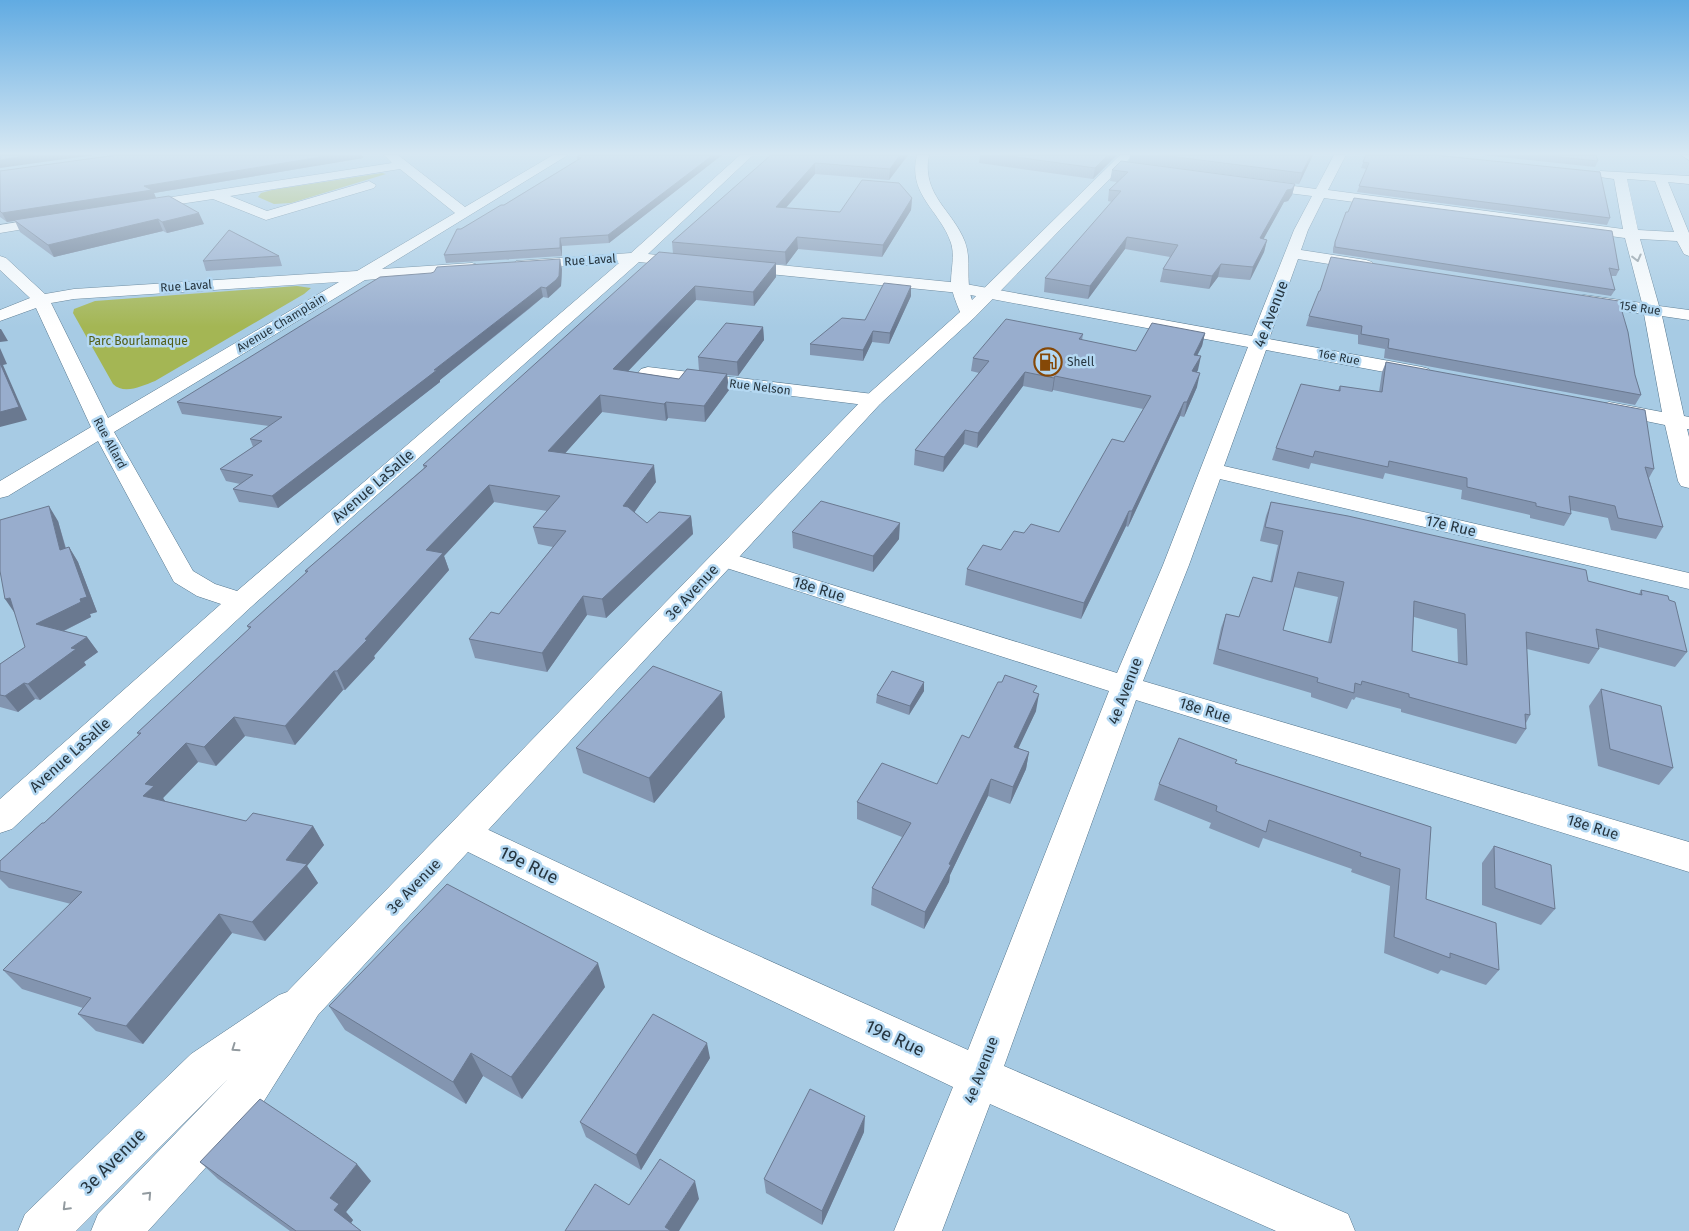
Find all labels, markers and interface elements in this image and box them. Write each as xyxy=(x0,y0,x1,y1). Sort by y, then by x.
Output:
street label: Rue Laval xyxy=(564,251,617,269)
one-way arrow xyxy=(1631,253,1642,262)
street label: Rue Laval xyxy=(160,277,213,295)
street label: 4e Avenue xyxy=(1250,278,1292,350)
street label: Avenue Champlain xyxy=(234,291,328,355)
street label: 15e Rue xyxy=(1618,298,1662,318)
park label: Parc Bourlamaque xyxy=(88,334,188,348)
street label: 16e Rue xyxy=(1317,346,1361,368)
fuel station icon: Shell xyxy=(1033,347,1063,377)
place label: Shell xyxy=(1067,355,1095,369)
street label: Rue Nelson xyxy=(728,376,792,398)
street label: Rue Allard xyxy=(91,415,129,471)
street label: Avenue LaSalle xyxy=(328,446,418,526)
street label: 17e Rue xyxy=(1424,512,1478,540)
street label: 3e Avenue xyxy=(662,560,722,624)
street label: 18e Rue xyxy=(791,573,847,605)
street label: 4e Avenue xyxy=(1104,655,1146,727)
street label: 18e Rue xyxy=(1177,694,1233,726)
street label: Avenue LaSalle xyxy=(26,714,114,796)
street label: 18e Rue xyxy=(1565,811,1621,843)
street label: 19e Rue xyxy=(496,841,562,889)
street label: 3e Avenue xyxy=(383,855,445,917)
street label: 19e Rue xyxy=(862,1015,928,1061)
street label: 4e Avenue xyxy=(960,1034,1002,1106)
one-way arrow xyxy=(231,1042,241,1051)
street label: 3e Avenue xyxy=(76,1124,150,1198)
one-way arrow xyxy=(142,1192,151,1201)
one-way arrow xyxy=(63,1201,72,1210)

